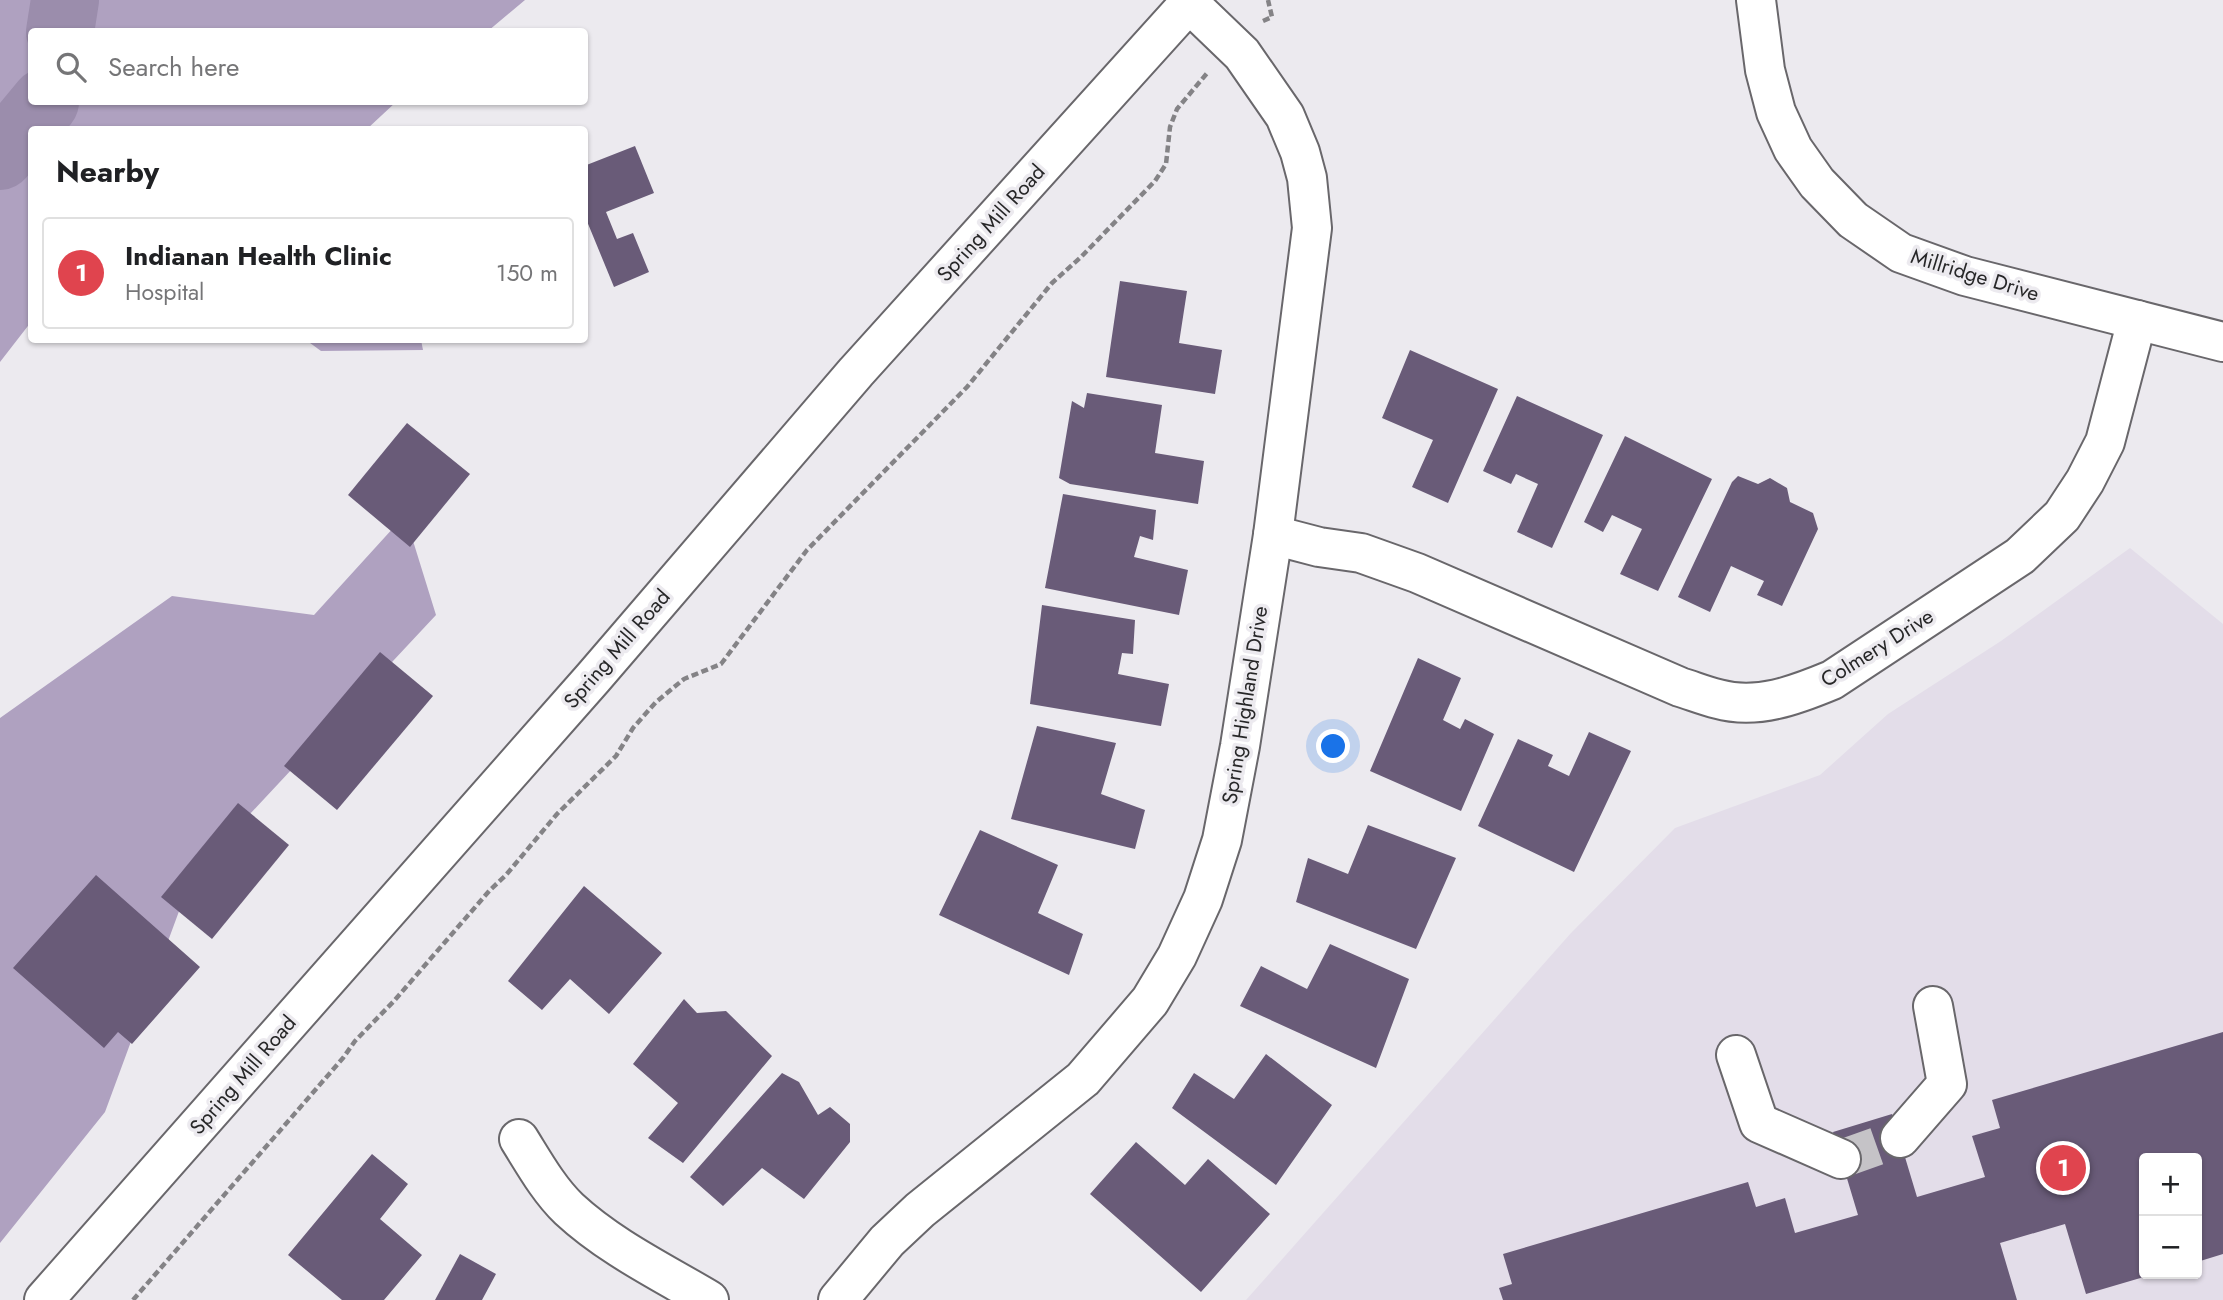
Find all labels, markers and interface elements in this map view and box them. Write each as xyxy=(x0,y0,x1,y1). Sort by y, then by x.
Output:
search box xyxy=(28,28,588,105)
icon: search xyxy=(52,48,90,86)
text: Search here xyxy=(108,48,240,86)
text: Nearby xyxy=(56,150,159,193)
street label: Spring Mill Road xyxy=(930,158,1052,288)
text: Indianan Health Clinic xyxy=(125,237,392,275)
street label: Millridge Drive xyxy=(1907,241,2043,309)
text: 1 xyxy=(75,256,87,290)
text: 150 m xyxy=(496,256,558,290)
text: Hospital xyxy=(125,275,204,309)
street label: Spring Mill Road xyxy=(557,583,677,715)
street label: Colmery Drive xyxy=(1815,601,1939,695)
street label: Spring Highland Drive xyxy=(1215,604,1275,806)
your location xyxy=(1316,729,1350,763)
street label: Spring Mill Road xyxy=(183,1009,303,1141)
pin: 1 xyxy=(2040,1142,2086,1194)
map controls xyxy=(2139,1153,2202,1279)
button: + xyxy=(2139,1153,2202,1216)
button: − xyxy=(2139,1216,2202,1279)

